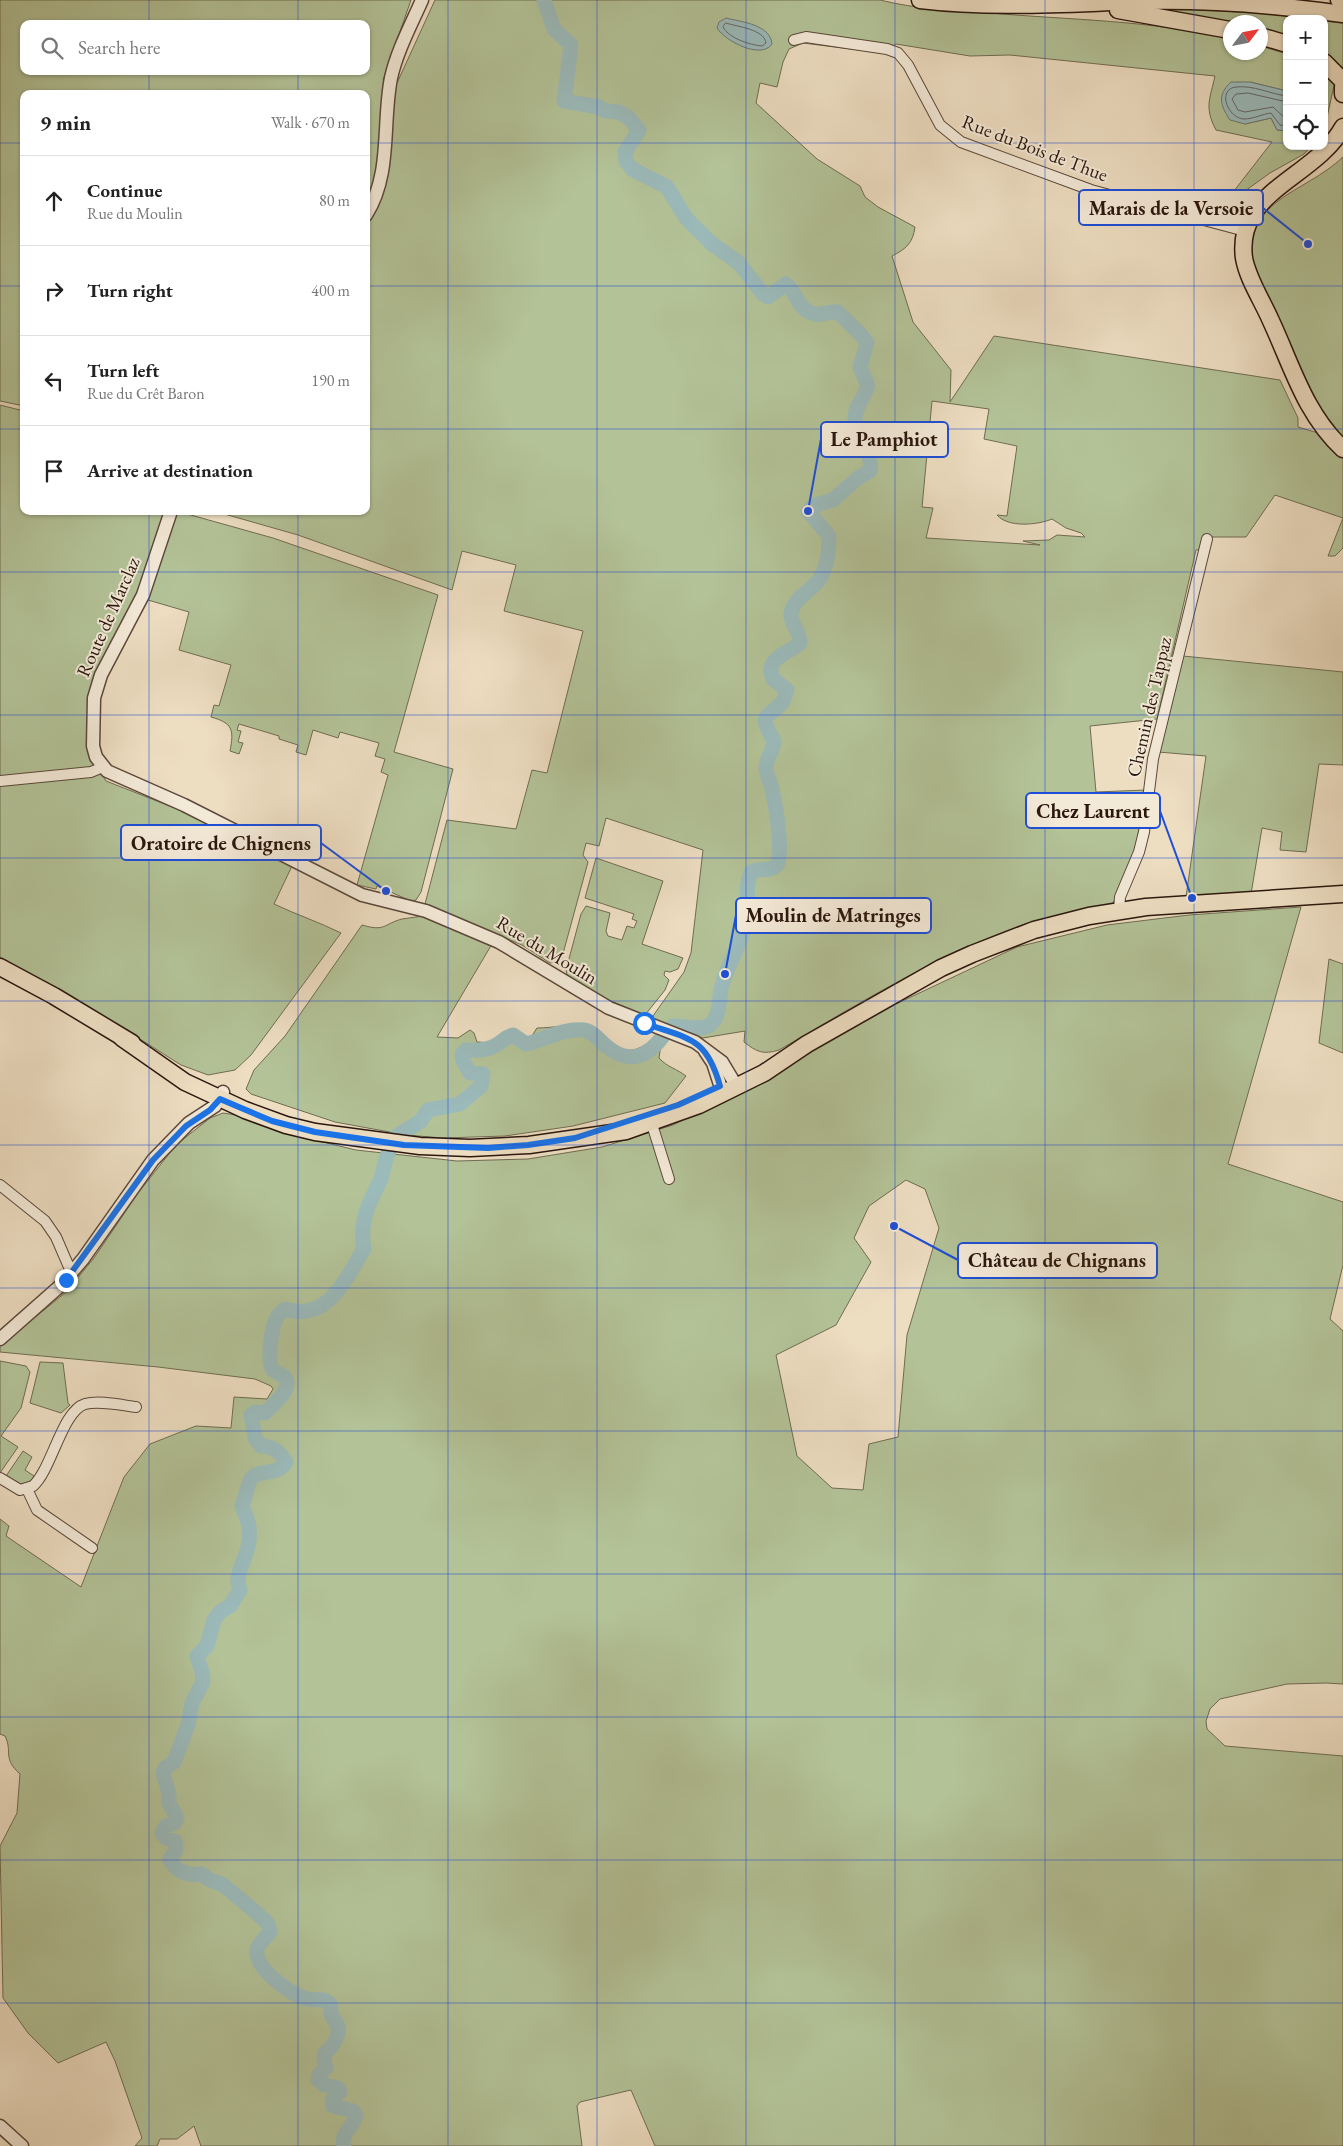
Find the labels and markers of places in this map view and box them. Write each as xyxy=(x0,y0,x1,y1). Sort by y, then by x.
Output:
callout: Marais de la Versoie xyxy=(1079,190,1263,225)
callout: Le Pamphiot xyxy=(821,422,948,457)
callout: Chez Laurent xyxy=(1026,793,1160,828)
callout: Oratoire de Chignens xyxy=(121,825,321,860)
callout: Moulin de Matringes xyxy=(736,898,931,933)
callout: Château de Chignans xyxy=(958,1243,1157,1278)

